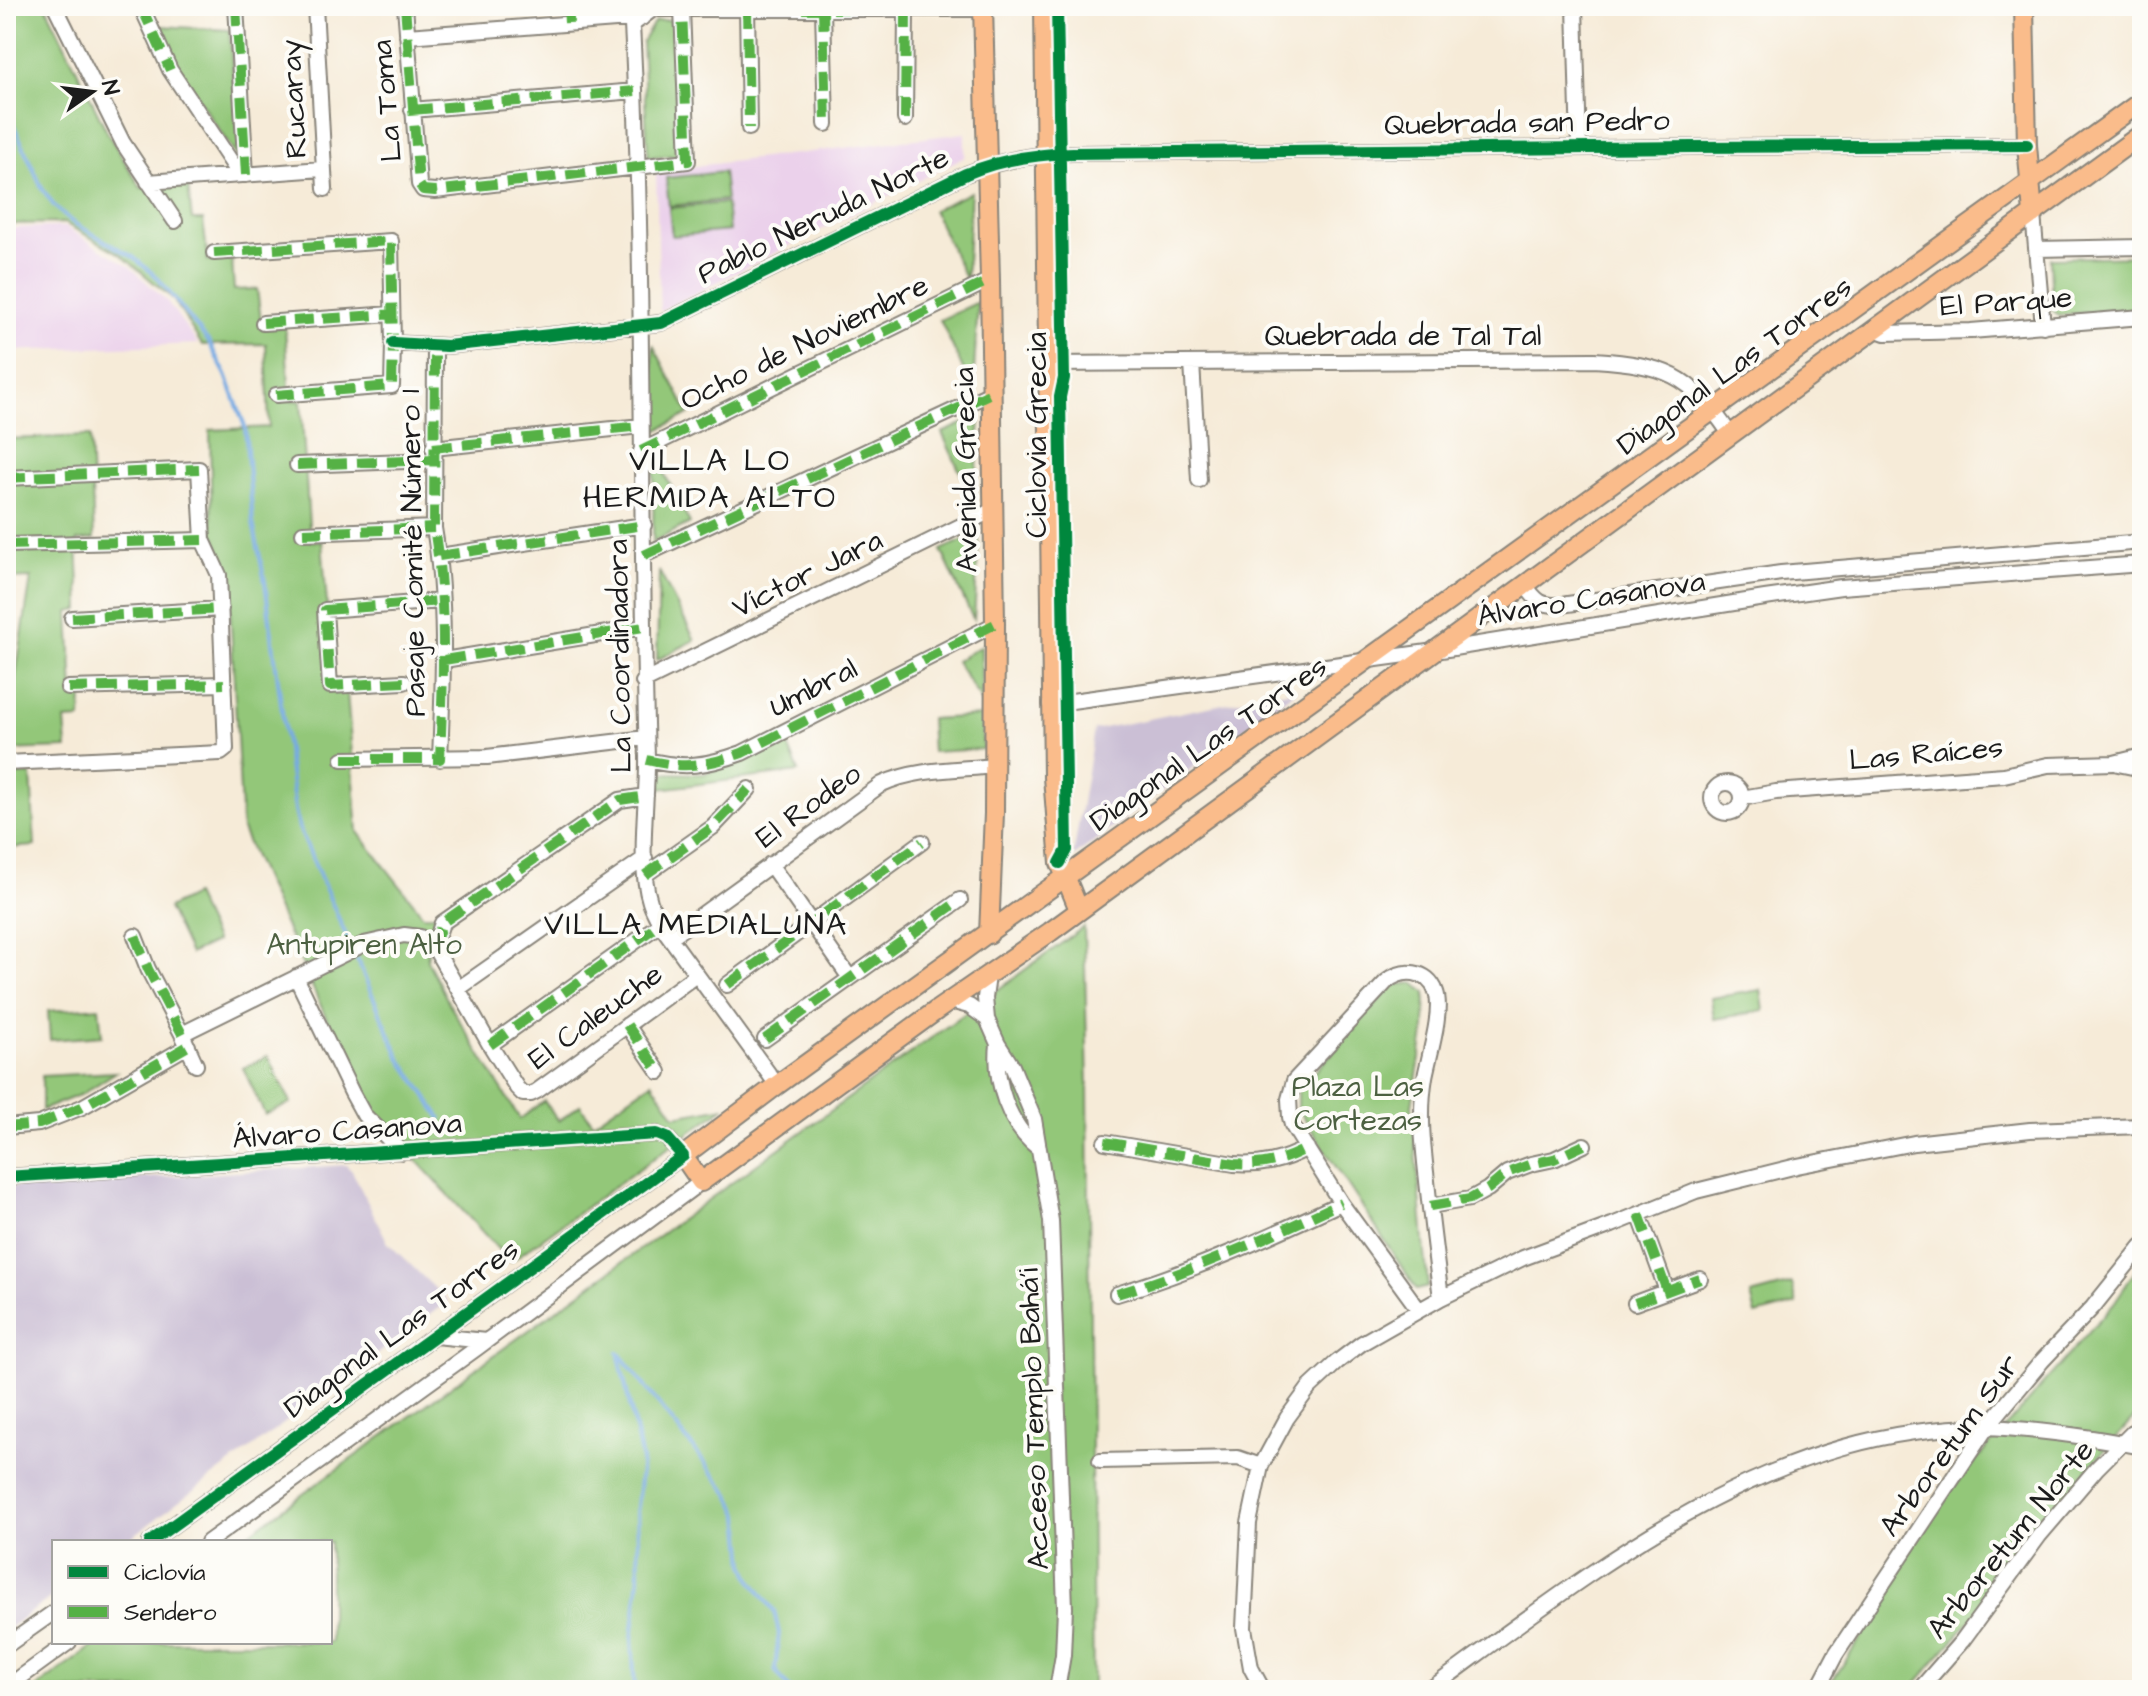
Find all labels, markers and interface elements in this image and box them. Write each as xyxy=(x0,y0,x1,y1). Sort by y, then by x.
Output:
street label: Rucaray xyxy=(270,38,319,160)
street label: La Toma xyxy=(361,38,413,164)
north arrow xyxy=(52,52,132,132)
text: N xyxy=(93,77,127,98)
street label: Quebrada san Pedro xyxy=(1384,100,1670,146)
street label: Pablo Neruda Norte xyxy=(691,137,956,295)
street label: Ocho de Noviembre xyxy=(673,265,936,421)
street label: Diagonal Las Torres xyxy=(1608,266,1861,466)
street label: El Parque xyxy=(1939,276,2074,328)
street label: Quebrada de Tal Tal xyxy=(1264,315,1542,357)
street label: Ciclovia Grecia xyxy=(1016,332,1058,538)
street label: Avenida Grecia xyxy=(943,367,989,573)
street label: Pasaje Comité Número 1 xyxy=(389,389,437,717)
district label: VILLA LO HERMIDA ALTO xyxy=(583,438,837,520)
street label: Víctor Jara xyxy=(725,519,890,628)
street label: La Coordinadora xyxy=(597,539,643,773)
street label: Álvaro Casanova xyxy=(1474,560,1708,638)
street label: Diagonal Las Torres xyxy=(1081,646,1337,843)
street label: Umbral xyxy=(762,648,865,728)
street label: Las Raíces xyxy=(1847,726,2005,782)
street label: El Rodeo xyxy=(747,753,870,858)
district label: VILLA MEDIALUNA xyxy=(544,902,848,947)
park label: Antupiren Alto xyxy=(266,924,462,966)
street label: El Caleuche xyxy=(520,954,672,1080)
park label: Plaza Las Cortezas xyxy=(1292,1066,1424,1142)
street label: Álvaro Casanova xyxy=(231,1102,463,1160)
street label: Diagonal Las Torres xyxy=(275,1229,528,1429)
street label: Acceso Templo Bahá'i xyxy=(1008,1267,1060,1571)
street label: Arboretum Sur xyxy=(1869,1346,2030,1545)
street label: Arboretum Norte xyxy=(1917,1431,2104,1648)
legend xyxy=(52,1540,332,1644)
text: Ciclovía xyxy=(124,1556,205,1590)
text: Sendero xyxy=(124,1596,217,1630)

